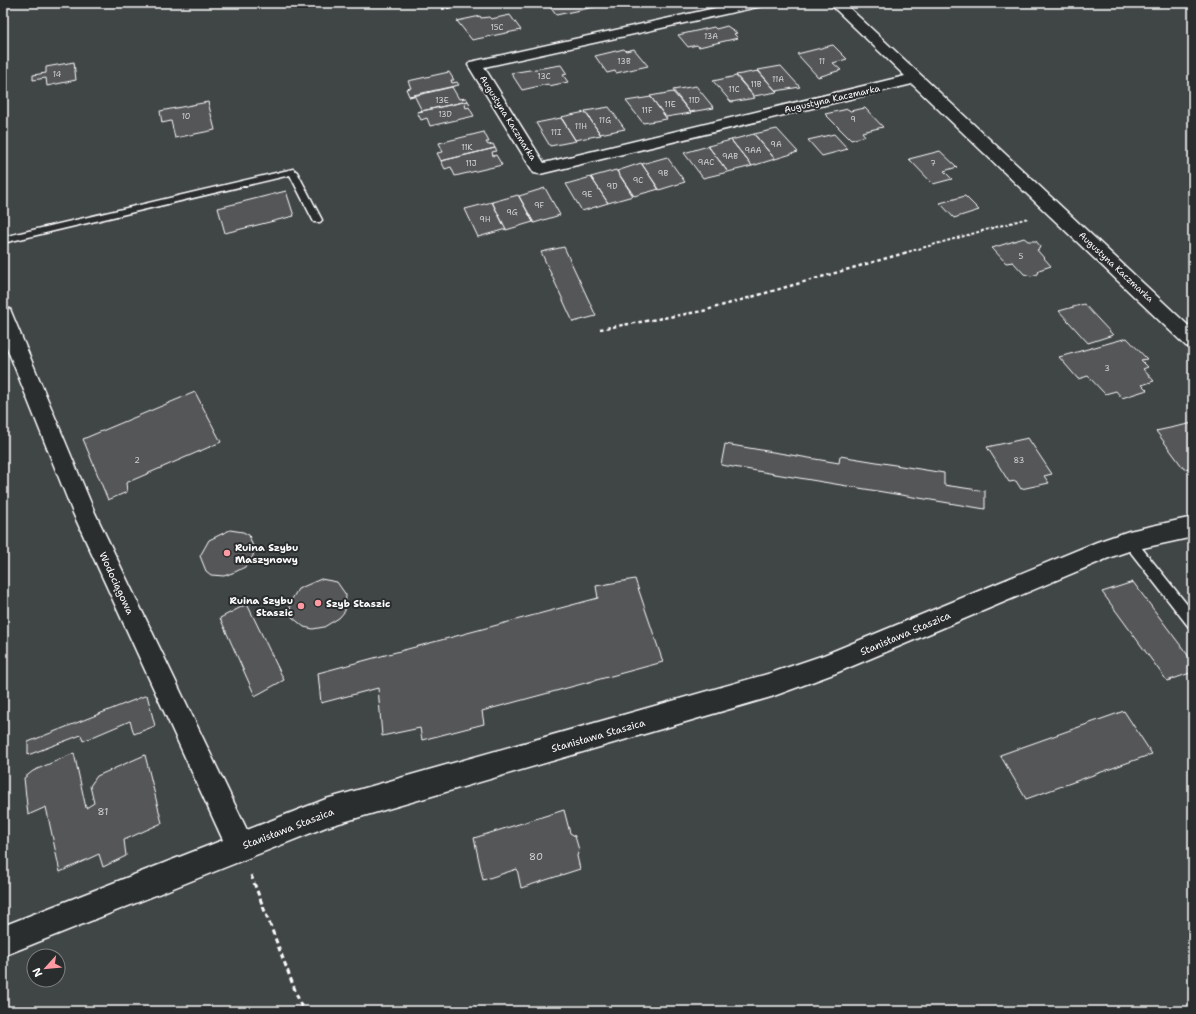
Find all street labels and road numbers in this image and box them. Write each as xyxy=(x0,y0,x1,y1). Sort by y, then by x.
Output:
street label: Augustyna Kaczmarka xyxy=(477,73,539,163)
street label: Augustyna Kaczmarka xyxy=(783,82,881,116)
street label: Augustyna Kaczmarka xyxy=(1076,229,1156,305)
street label: Wodociągowa xyxy=(96,550,137,617)
street label: Stanisława Staszica xyxy=(858,608,953,658)
street label: Stanisława Staszica xyxy=(550,716,647,755)
street label: Stanisława Staszica xyxy=(241,805,336,852)

